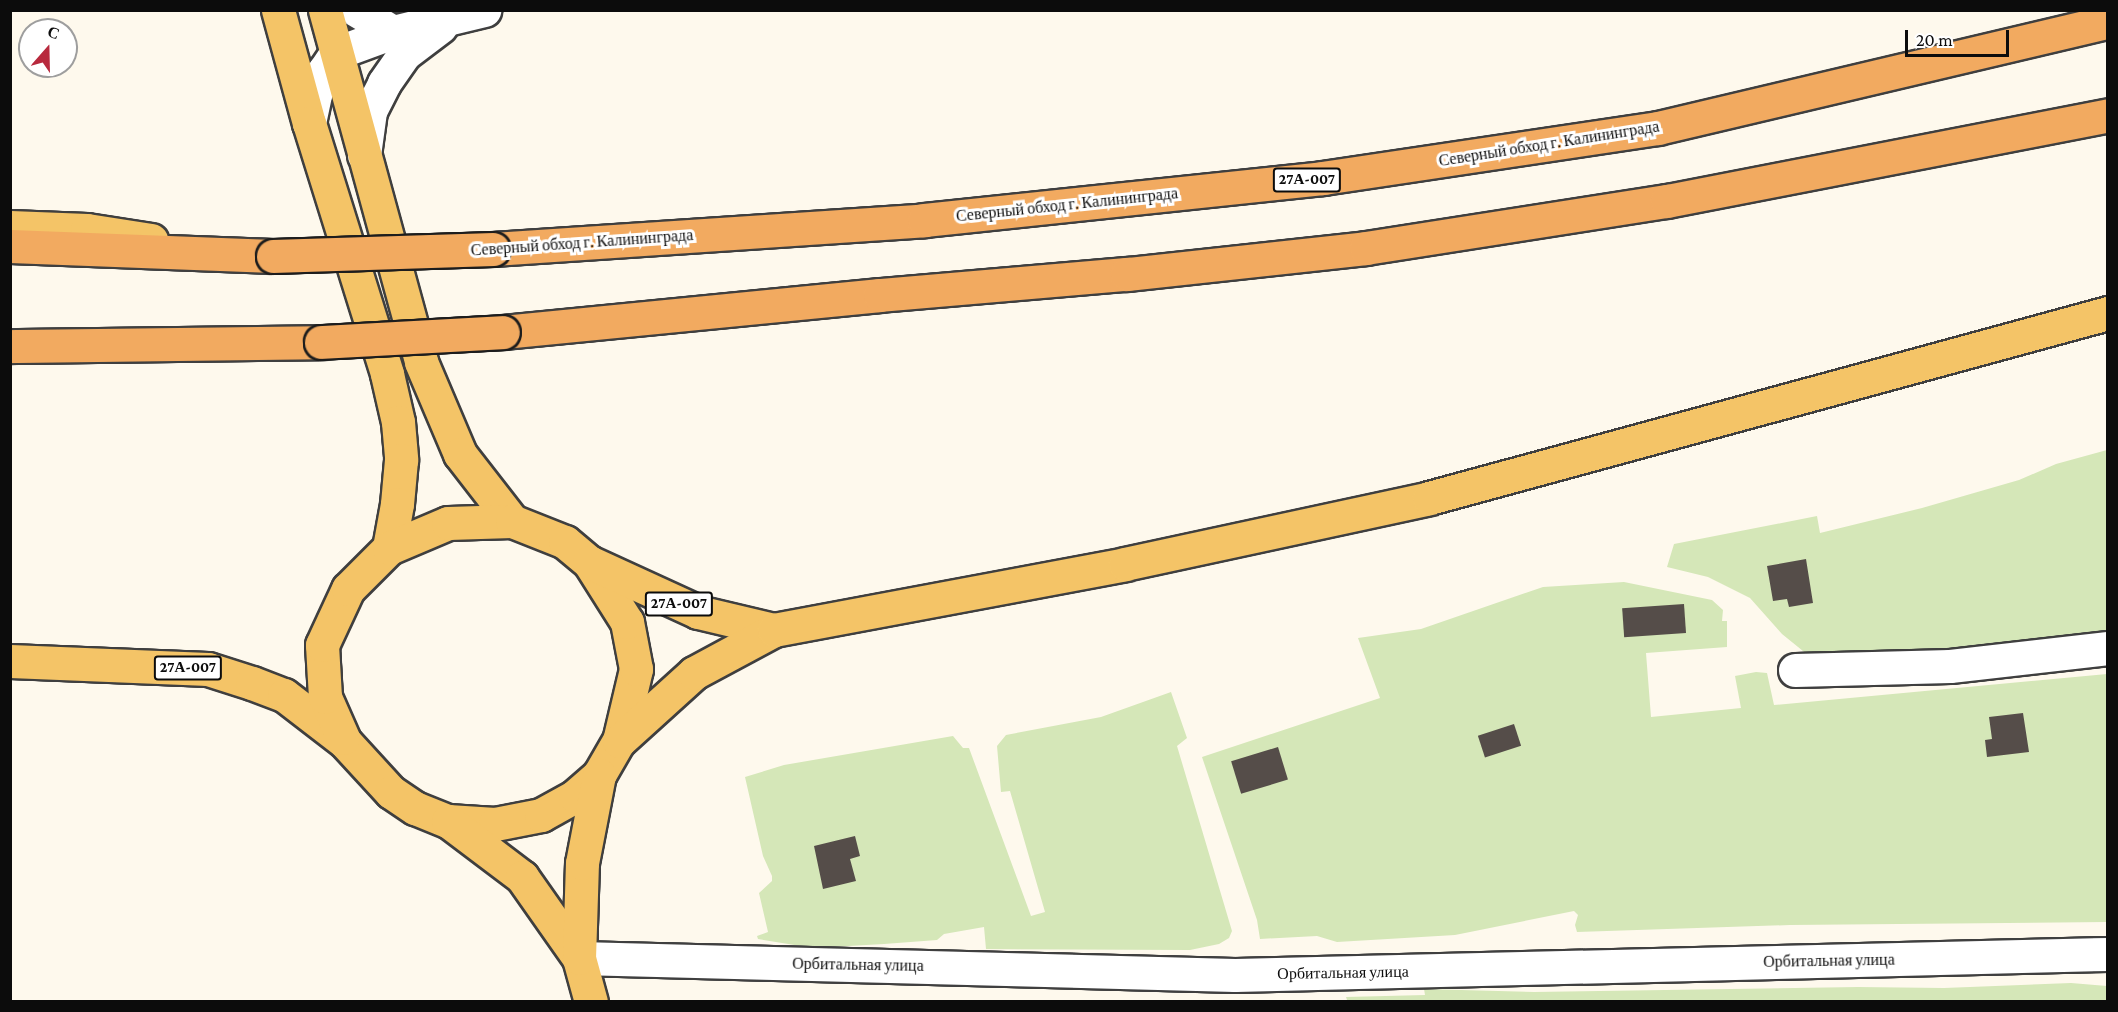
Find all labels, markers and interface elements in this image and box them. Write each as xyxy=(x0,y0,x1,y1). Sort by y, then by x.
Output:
north arrow xyxy=(18,18,78,78)
scale bar xyxy=(1908,18,2012,56)
text: С xyxy=(45,23,62,42)
text: 20 m xyxy=(1916,30,1953,50)
street label: Северный обход г. Калининграда xyxy=(1437,117,1661,171)
road number: 27А-007 xyxy=(1272,168,1342,192)
street label: Северный обход г. Калининграда xyxy=(955,184,1179,226)
street label: Северный обход г. Калининграда xyxy=(470,226,694,260)
road number: 27А-007 xyxy=(644,592,714,616)
road number: 27А-007 xyxy=(154,656,222,680)
street label: Орбитальная улица xyxy=(1763,950,1895,972)
street label: Орбитальная улица xyxy=(792,954,924,976)
street label: Орбитальная улица xyxy=(1277,962,1409,984)

